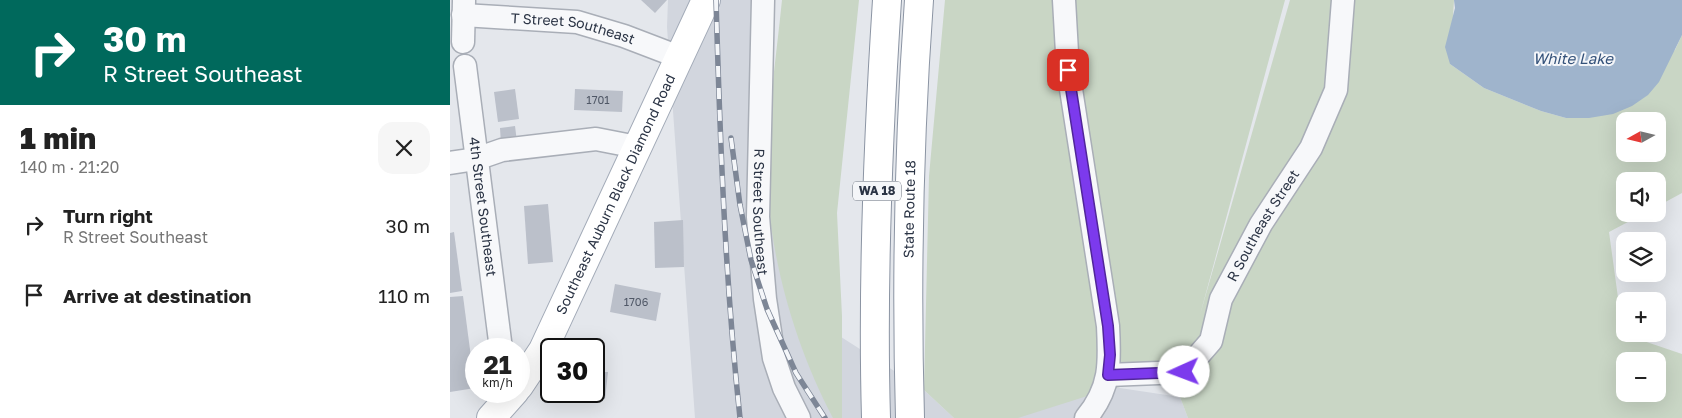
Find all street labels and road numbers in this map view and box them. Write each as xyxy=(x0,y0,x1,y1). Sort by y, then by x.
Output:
street label: T Street Southeast xyxy=(510,9,637,47)
street label: Southeast Auburn Black Diamond Road xyxy=(552,71,678,317)
street label: 4th Street Southeast xyxy=(466,136,501,278)
street label: R Street Southeast xyxy=(750,148,772,276)
street label: State Route 18 xyxy=(899,160,919,258)
street label: R Southeast Street xyxy=(1223,166,1302,284)
road number: WA 18 xyxy=(853,182,901,200)

